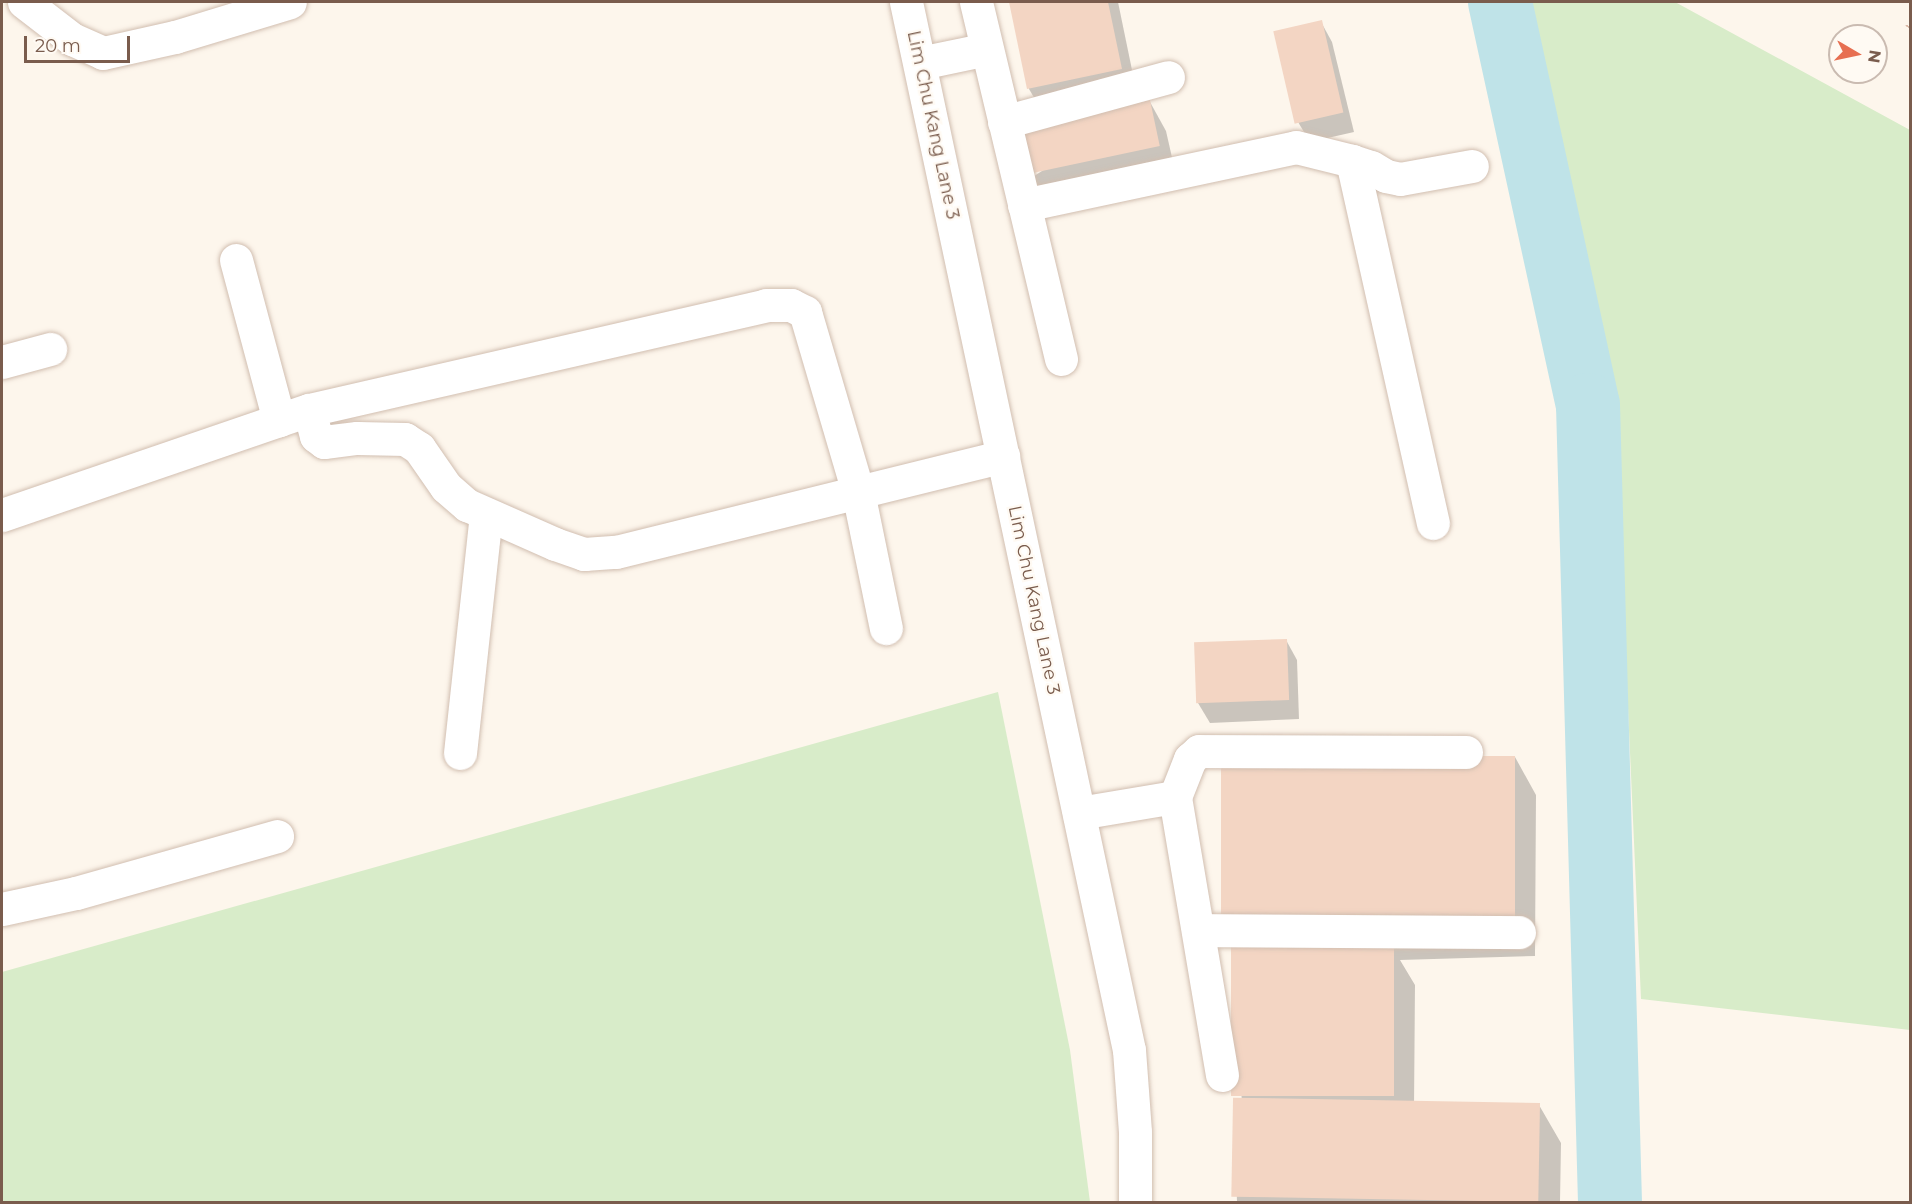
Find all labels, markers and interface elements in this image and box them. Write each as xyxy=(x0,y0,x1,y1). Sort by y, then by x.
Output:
scale bar xyxy=(27,24,134,62)
north arrow xyxy=(1828,24,1888,84)
street label: Lim Chu Kang Lane 3 xyxy=(902,29,964,221)
text: 20 m xyxy=(35,35,81,57)
text: N xyxy=(1864,49,1885,64)
street label: Lim Chu Kang Lane 3 xyxy=(1003,504,1065,696)

